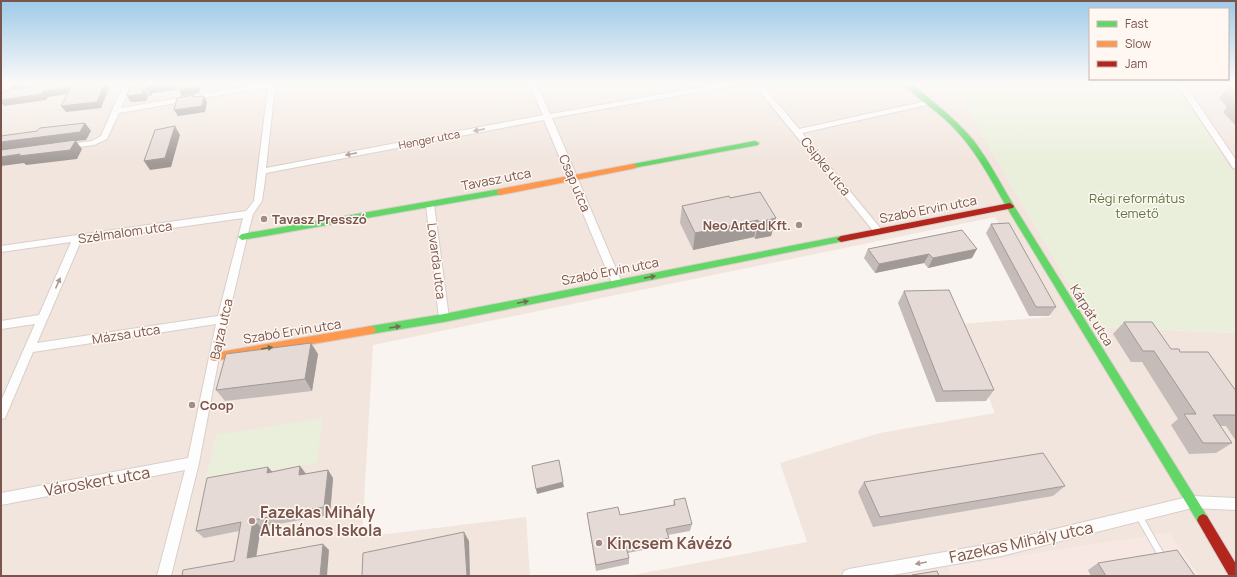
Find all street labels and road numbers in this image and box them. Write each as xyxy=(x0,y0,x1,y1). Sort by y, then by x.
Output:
street label: Henger utca xyxy=(397,126,461,152)
street label: Csipke utca xyxy=(797,133,855,199)
street label: Csap utca xyxy=(555,152,595,214)
street label: Tavasz utca xyxy=(460,163,532,195)
street label: Szabó Ervin utca xyxy=(878,191,978,227)
street label: Szélmalom utca xyxy=(77,216,173,248)
street label: Lovarda utca xyxy=(423,222,451,300)
street label: Szabó Ervin utca xyxy=(560,253,660,289)
street label: Kárpát utca xyxy=(1066,281,1118,349)
street label: Bajza utca xyxy=(205,297,237,361)
street label: Szabó Ervin utca xyxy=(242,314,342,348)
street label: Mázsa utca xyxy=(91,320,161,348)
street label: Városkert utca xyxy=(42,461,152,501)
street label: Fazekas Mihály utca xyxy=(947,516,1095,568)

